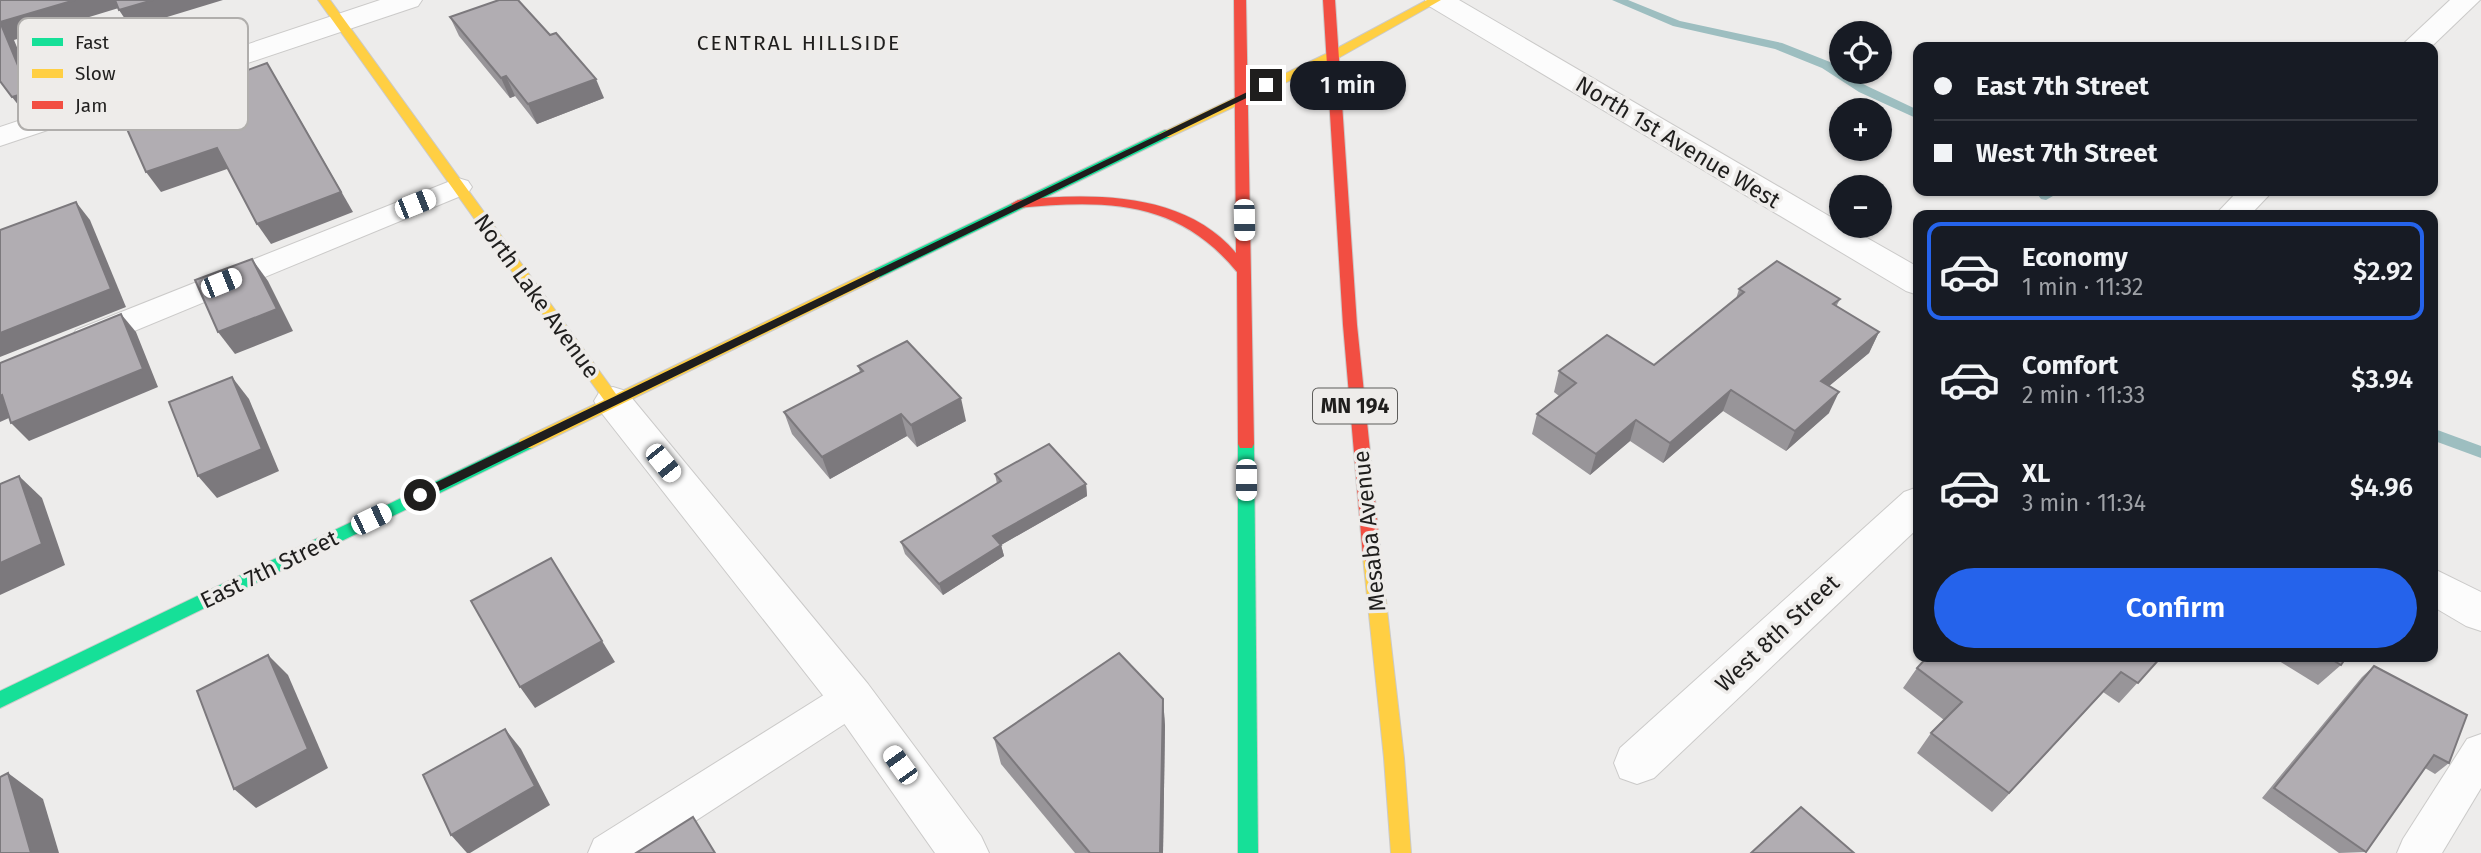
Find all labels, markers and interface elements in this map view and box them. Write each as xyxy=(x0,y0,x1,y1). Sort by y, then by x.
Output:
legend xyxy=(18,18,248,130)
map controls xyxy=(1829,21,1892,238)
button: locate xyxy=(1829,21,1892,84)
district label: CENTRAL HILLSIDE xyxy=(697,30,901,56)
text: Fast xyxy=(75,31,109,54)
callout: 1 min xyxy=(1290,60,1406,110)
text: Slow xyxy=(75,62,116,85)
route end xyxy=(1250,69,1282,101)
street label: North 1st Avenue West xyxy=(1571,70,1786,215)
text: 1 min xyxy=(1320,71,1376,99)
text: East 7th Street xyxy=(1976,71,2149,102)
text: Jam xyxy=(75,94,107,117)
button: + xyxy=(1829,98,1892,161)
text: West 7th Street xyxy=(1976,138,2158,169)
button: − xyxy=(1829,175,1892,238)
car xyxy=(392,186,439,222)
car xyxy=(1234,199,1255,241)
street label: North Lake Avenue xyxy=(468,208,606,384)
icon: car xyxy=(1938,240,2001,303)
text: Economy xyxy=(2022,242,2128,273)
text: $2.92 xyxy=(2353,256,2413,287)
car xyxy=(198,265,245,301)
text: 1 min · 11:32 xyxy=(2022,273,2143,301)
icon: car xyxy=(1938,348,2001,411)
text: Comfort xyxy=(2022,350,2118,381)
text: $3.94 xyxy=(2351,364,2413,395)
text: 2 min · 11:33 xyxy=(2022,381,2145,409)
road number: MN 194 xyxy=(1313,388,1397,424)
car xyxy=(642,440,685,486)
street label: Mesaba Avenue xyxy=(1347,449,1391,613)
icon: car xyxy=(1938,456,2001,519)
text: XL xyxy=(2022,458,2050,489)
car xyxy=(1236,459,1257,501)
text: $4.96 xyxy=(2350,472,2413,503)
route start xyxy=(404,479,436,511)
text: 3 min · 11:34 xyxy=(2022,489,2146,517)
car xyxy=(348,500,395,538)
street label: East 7th Street xyxy=(195,523,343,614)
street label: West 8th Street xyxy=(1709,568,1845,698)
button: Confirm xyxy=(1934,568,2417,648)
car xyxy=(880,742,921,788)

